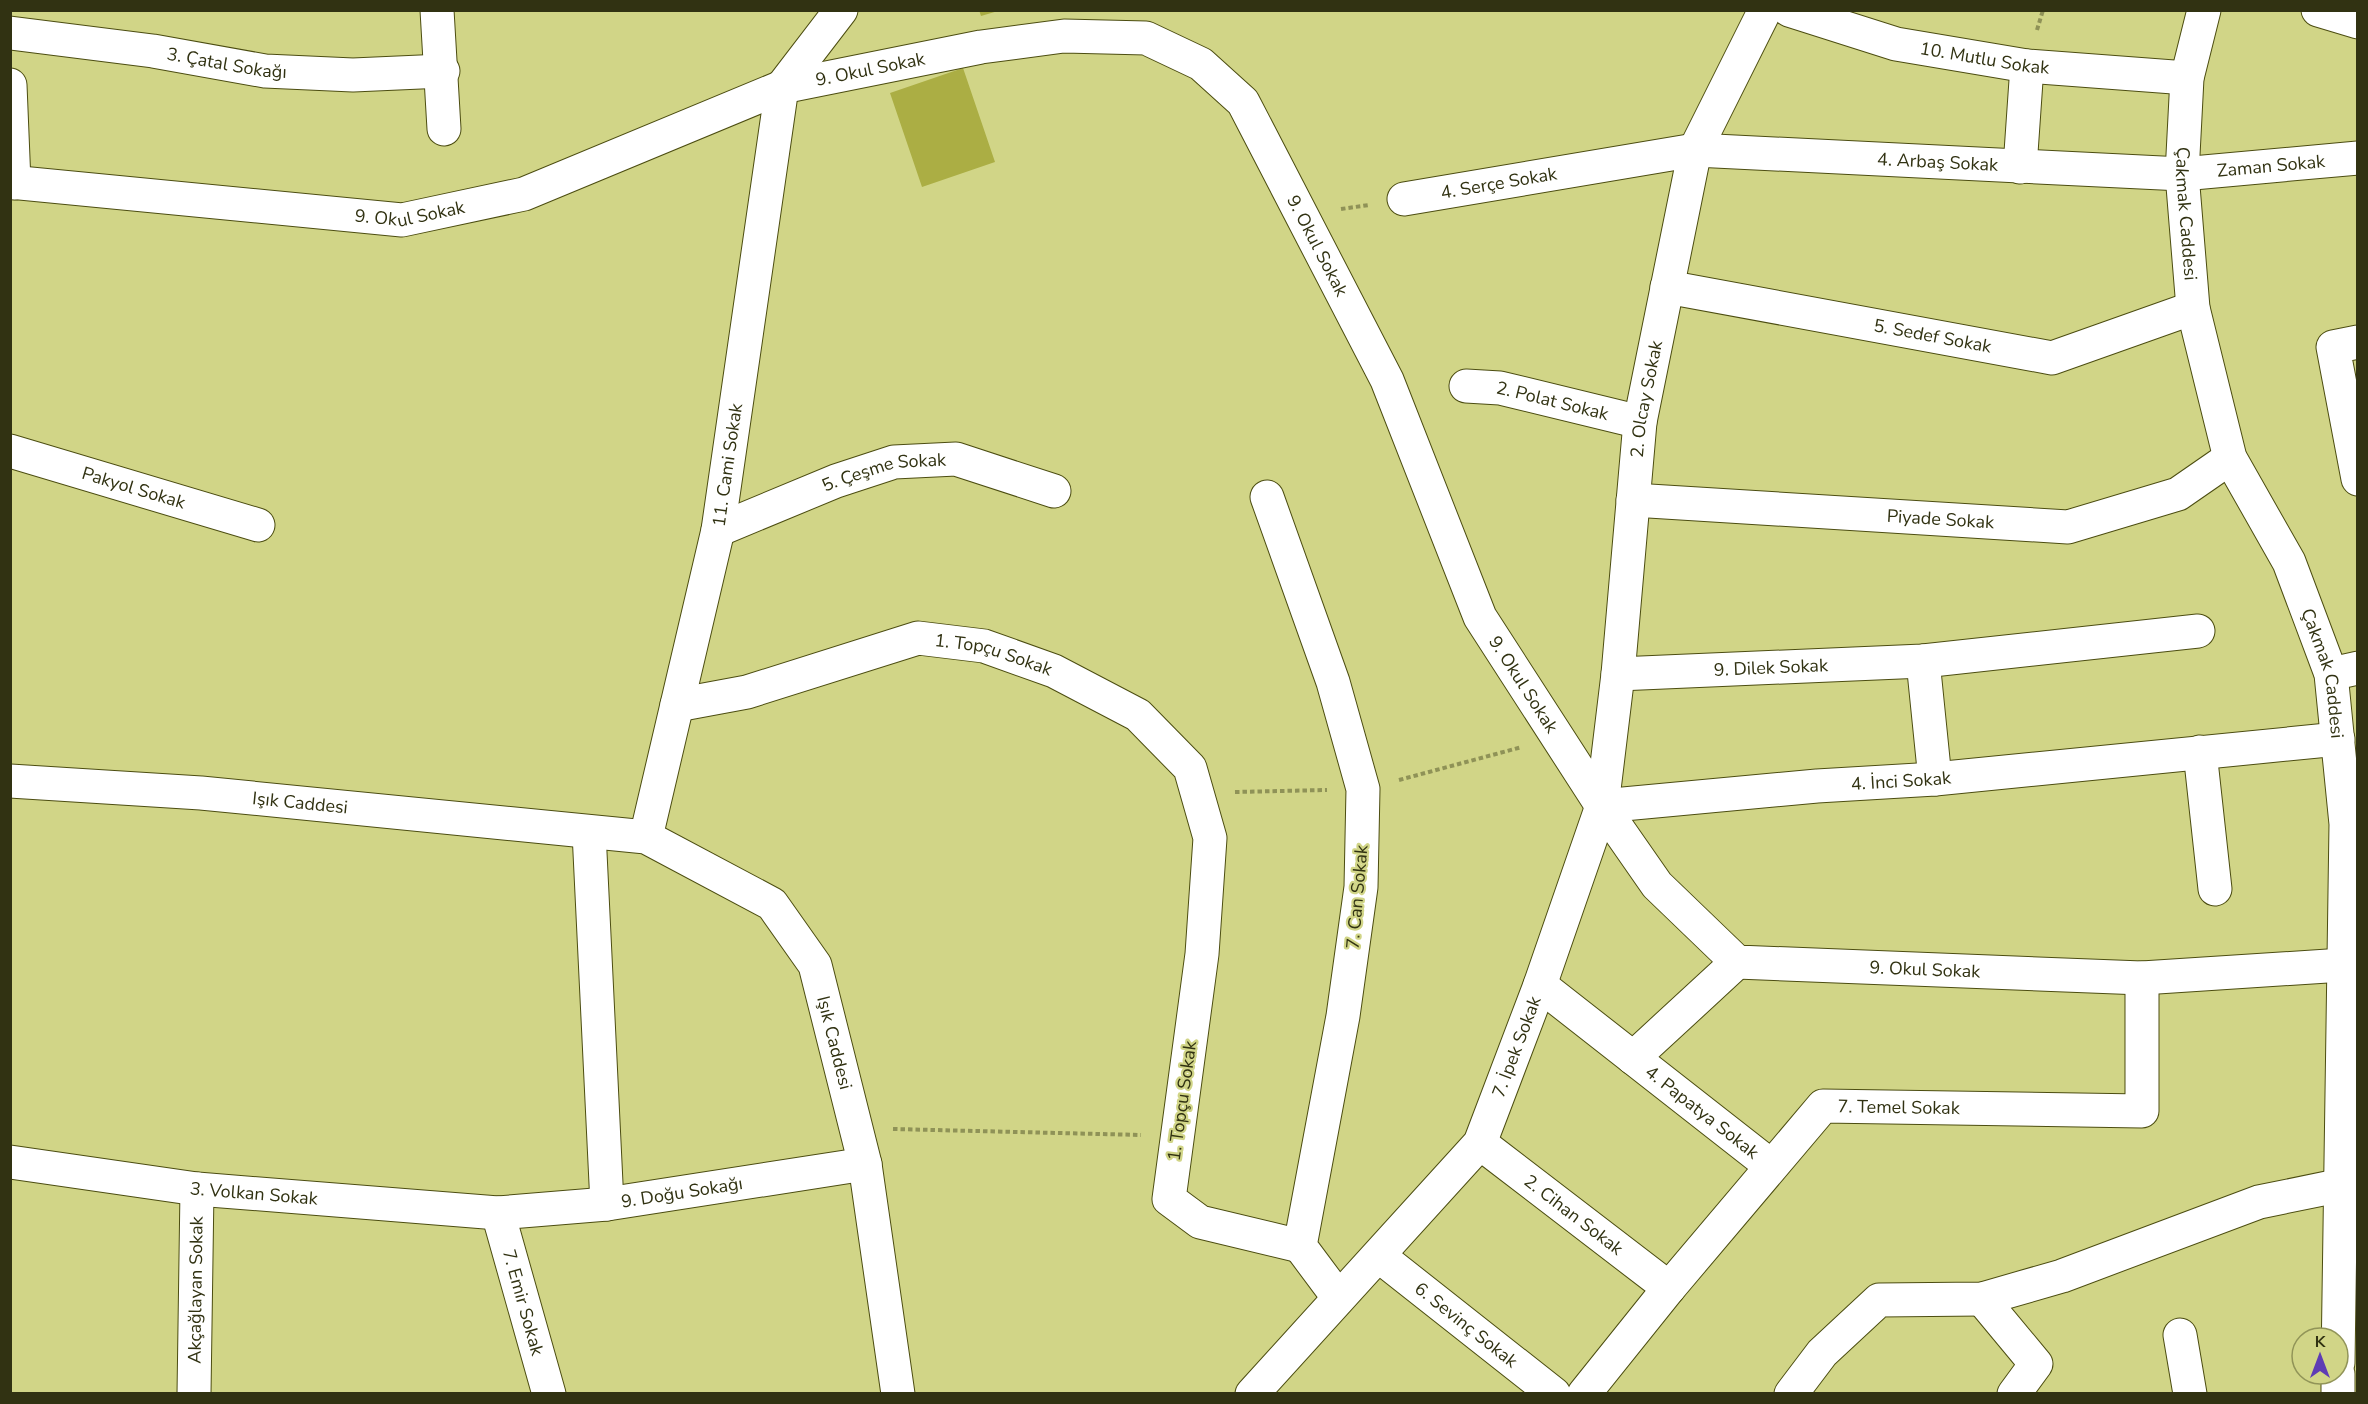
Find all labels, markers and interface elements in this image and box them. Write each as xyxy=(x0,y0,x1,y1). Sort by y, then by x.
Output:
street label: 10. Mutlu Sokak xyxy=(1918,36,2051,80)
street label: 3. Çatal Sokağı xyxy=(165,42,287,84)
street label: 9. Okul Sokak xyxy=(814,46,928,92)
street label: Çakmak Caddesi xyxy=(2170,146,2203,281)
street label: 4. Arbaş Sokak xyxy=(1877,147,2000,177)
street label: Zaman Sokak xyxy=(2216,149,2327,183)
street label: 4. Serçe Sokak xyxy=(1439,161,1560,205)
street label: 9. Okul Sokak xyxy=(1281,191,1354,301)
street label: 9. Okul Sokak xyxy=(354,195,468,233)
street label: 5. Sedef Sokak xyxy=(1872,313,1994,359)
street label: 2. Olcay Sokak xyxy=(1625,337,1668,459)
street label: 2. Polat Sokak xyxy=(1494,376,1612,426)
street label: 11. Cami Sokak xyxy=(707,401,748,528)
street label: 5. Çeşme Sokak xyxy=(818,447,947,498)
street label: Pakyol Sokak xyxy=(79,461,189,515)
street label: Piyade Sokak xyxy=(1886,504,1996,534)
street label: Çakmak Caddesi xyxy=(2295,605,2349,739)
street label: 1. Topçu Sokak xyxy=(933,628,1056,682)
street label: 9. Okul Sokak xyxy=(1483,631,1564,738)
street label: 9. Dilek Sokak xyxy=(1713,653,1829,682)
street label: 4. İnci Sokak xyxy=(1850,765,1953,796)
street label: Işık Caddesi xyxy=(251,786,349,819)
street label: 7. Can Sokak xyxy=(1341,843,1374,950)
street label: 9. Okul Sokak xyxy=(1869,955,1982,984)
street label: 7. İpek Sokak xyxy=(1486,992,1547,1101)
street label: Işık Caddesi xyxy=(811,993,858,1092)
street label: 1. Topçu Sokak xyxy=(1162,1038,1202,1163)
street label: 4. Papatya Sokak xyxy=(1640,1060,1765,1165)
street label: 7. Temel Sokak xyxy=(1837,1094,1961,1120)
street label: 2. Cihan Sokak xyxy=(1519,1169,1629,1261)
street label: 9. Doğu Sokağı xyxy=(619,1171,744,1214)
street label: 3. Volkan Sokak xyxy=(188,1176,320,1211)
street label: Akçağlayan Sokak xyxy=(182,1215,209,1364)
street label: 7. Emir Sokak xyxy=(497,1247,550,1359)
street label: 6. Sevinç Sokak xyxy=(1410,1276,1524,1374)
north arrow xyxy=(2290,1326,2350,1386)
text: K xyxy=(2315,1331,2327,1353)

